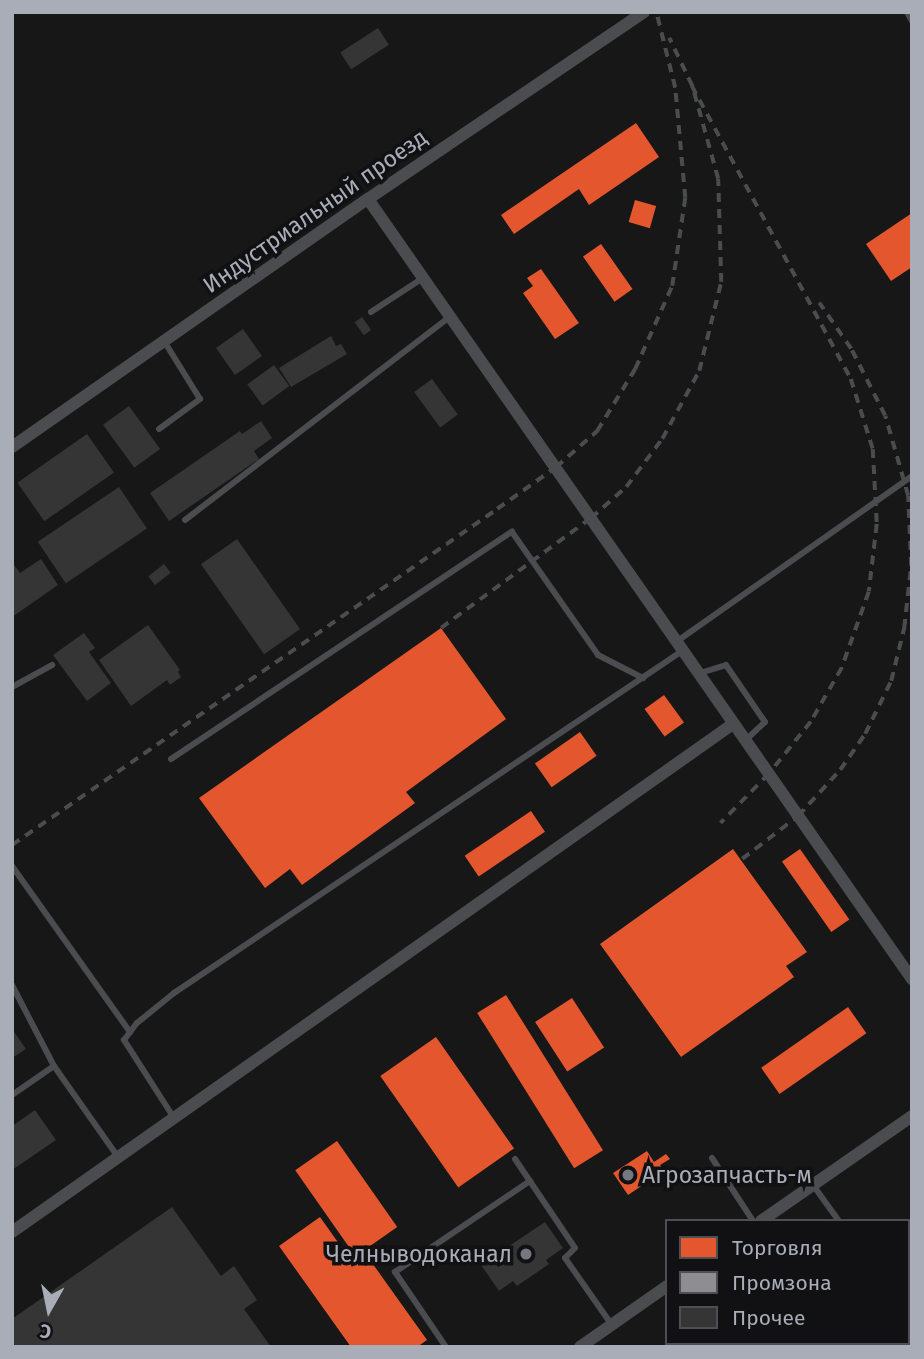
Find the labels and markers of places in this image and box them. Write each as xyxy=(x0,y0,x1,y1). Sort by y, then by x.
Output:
place label: Агрозапчасть-м xyxy=(642,1161,812,1189)
marker: Агрозапчасть-м xyxy=(620,1167,636,1183)
place label: Челныводоканал xyxy=(326,1240,512,1268)
marker: Челныводоканал xyxy=(518,1246,534,1262)

